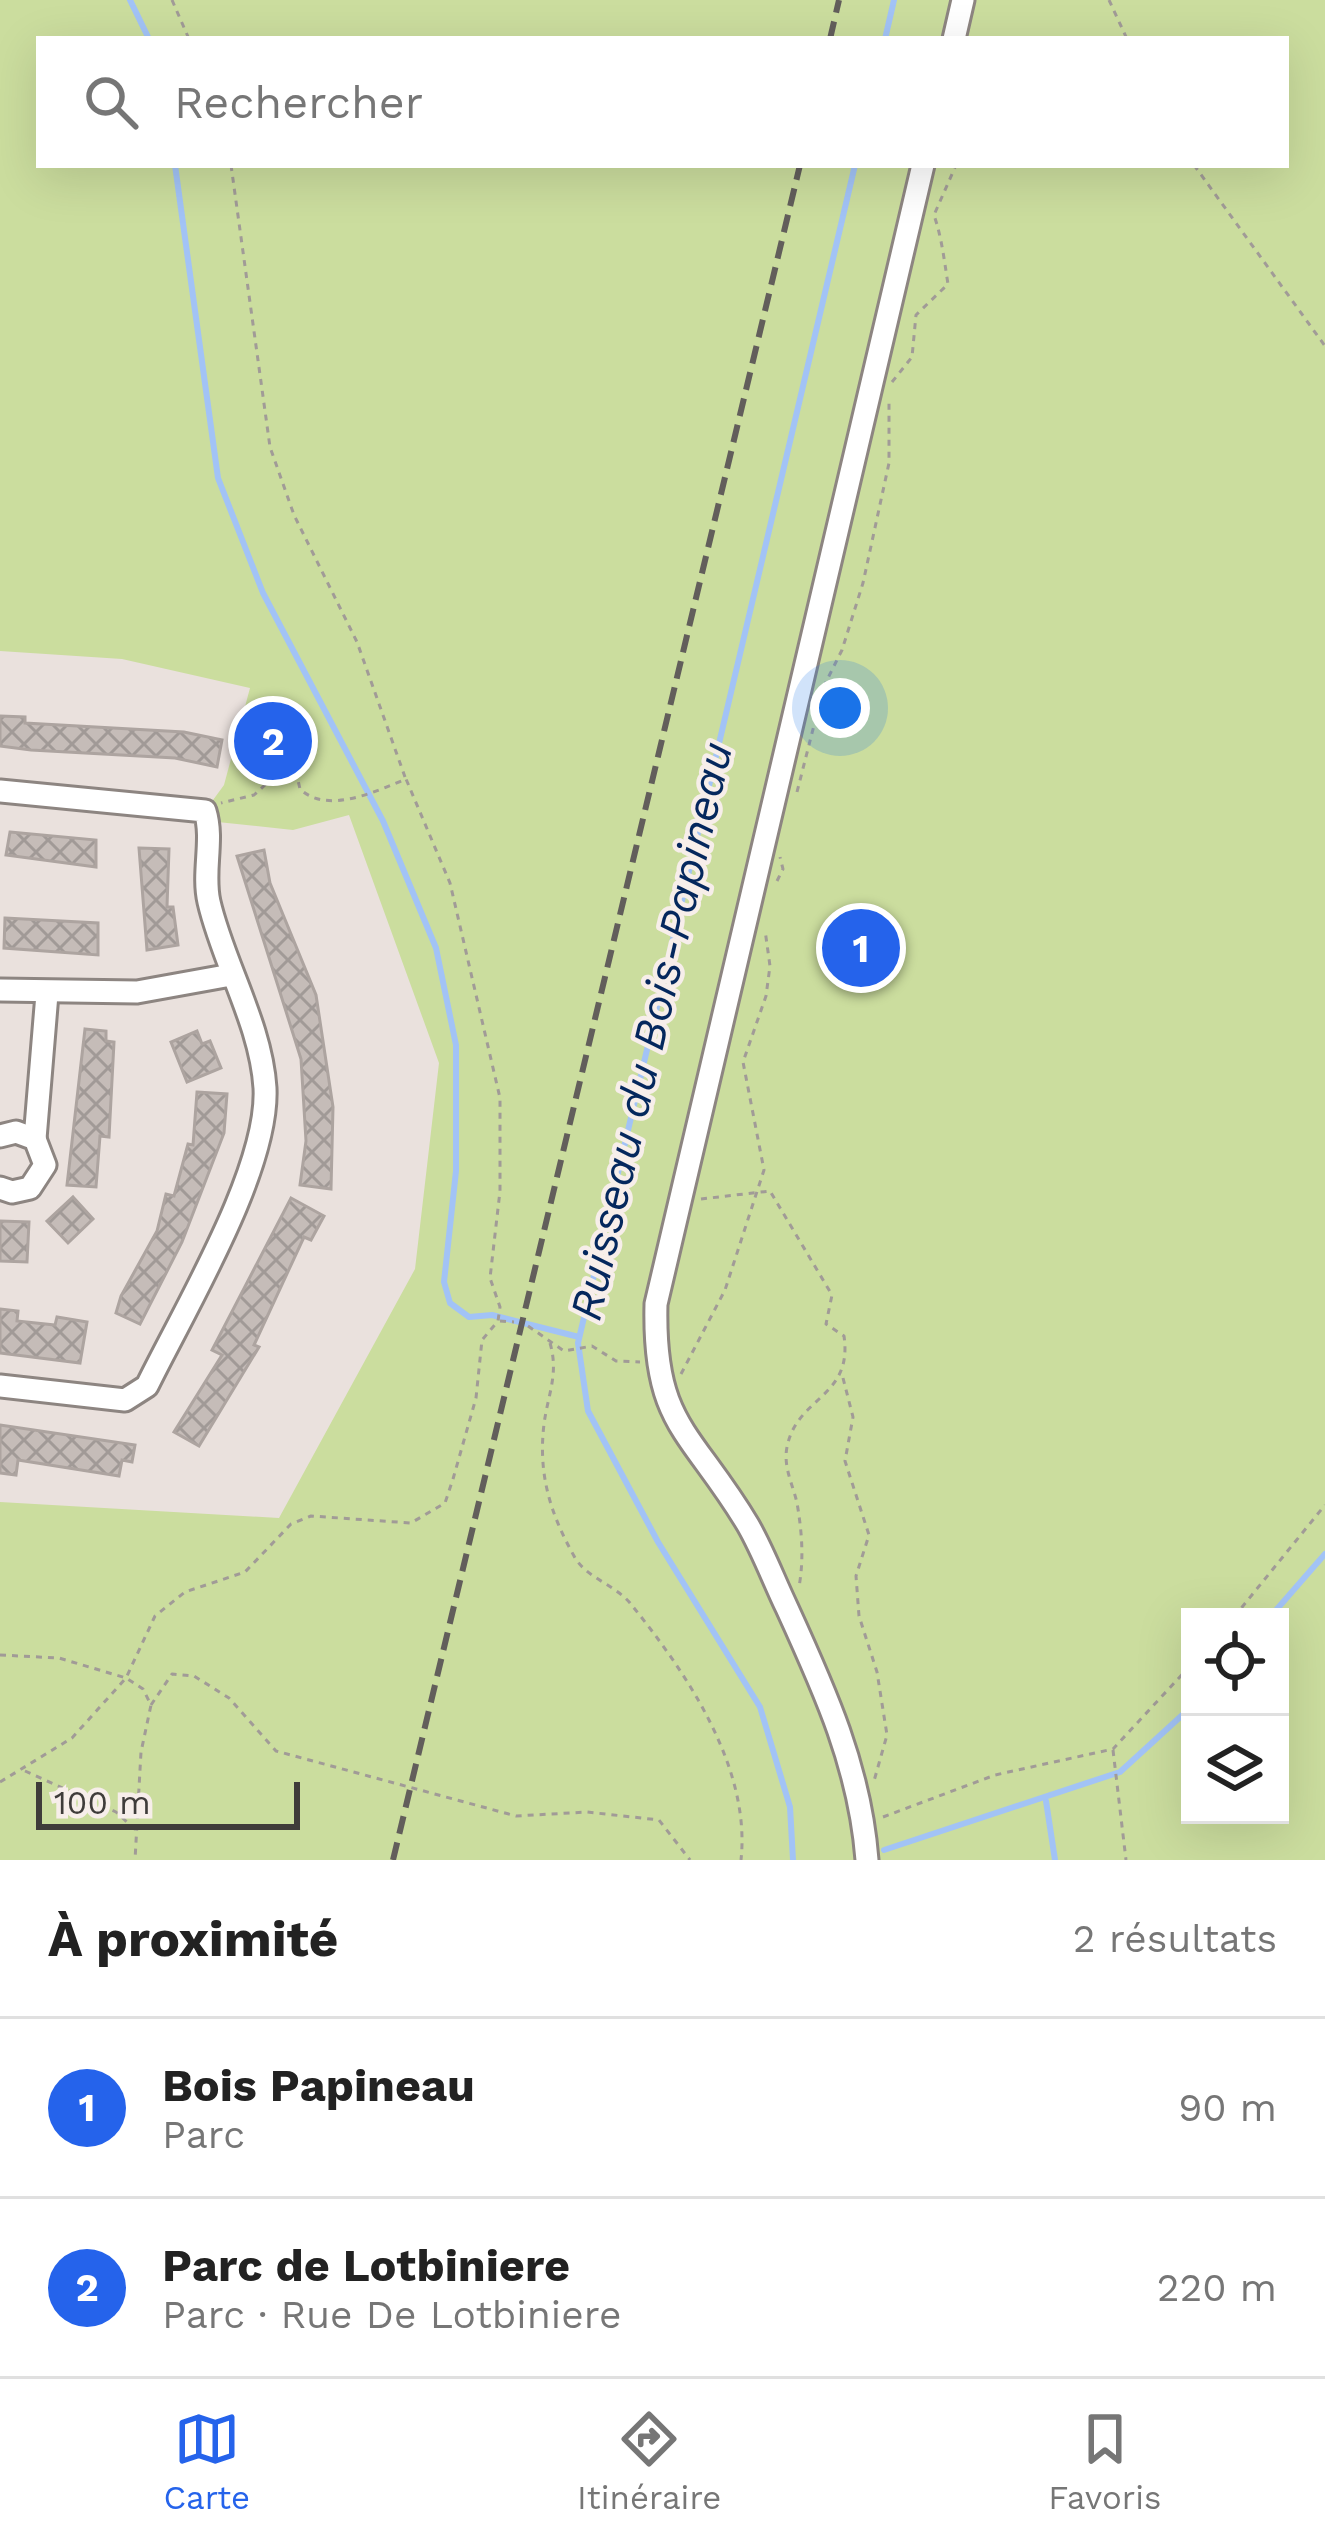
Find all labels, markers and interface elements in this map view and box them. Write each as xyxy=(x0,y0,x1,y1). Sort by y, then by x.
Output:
search box xyxy=(36,36,1289,168)
icon: search xyxy=(78,69,144,135)
text: Rechercher xyxy=(174,76,423,129)
your location xyxy=(810,678,870,738)
pin: 2 xyxy=(234,696,312,786)
water label: Ruisseau du Bois-Papineau xyxy=(559,737,743,1325)
pin: 1 xyxy=(822,903,900,993)
map controls xyxy=(1181,1608,1289,1824)
button: locate xyxy=(1181,1608,1289,1716)
button: layers xyxy=(1181,1716,1289,1824)
scale bar xyxy=(36,1776,300,1829)
text: 100 m xyxy=(54,1783,151,1822)
text: À proximité xyxy=(48,1909,338,1968)
text: 2 résultats xyxy=(1073,1916,1277,1961)
text: Bois Papineau xyxy=(162,2059,475,2112)
text: 1 xyxy=(79,2085,95,2130)
text: 90 m xyxy=(1178,2085,1277,2130)
text: Parc xyxy=(162,2112,245,2157)
text: Parc de Lotbiniere xyxy=(162,2239,570,2292)
text: 2 xyxy=(75,2265,99,2310)
text: 220 m xyxy=(1157,2265,1277,2310)
text: Parc · Rue De Lotbiniere xyxy=(162,2292,621,2337)
tab: Carte xyxy=(163,2406,250,2517)
tab: Itinéraire xyxy=(577,2406,721,2517)
tab: Favoris xyxy=(1048,2406,1162,2517)

